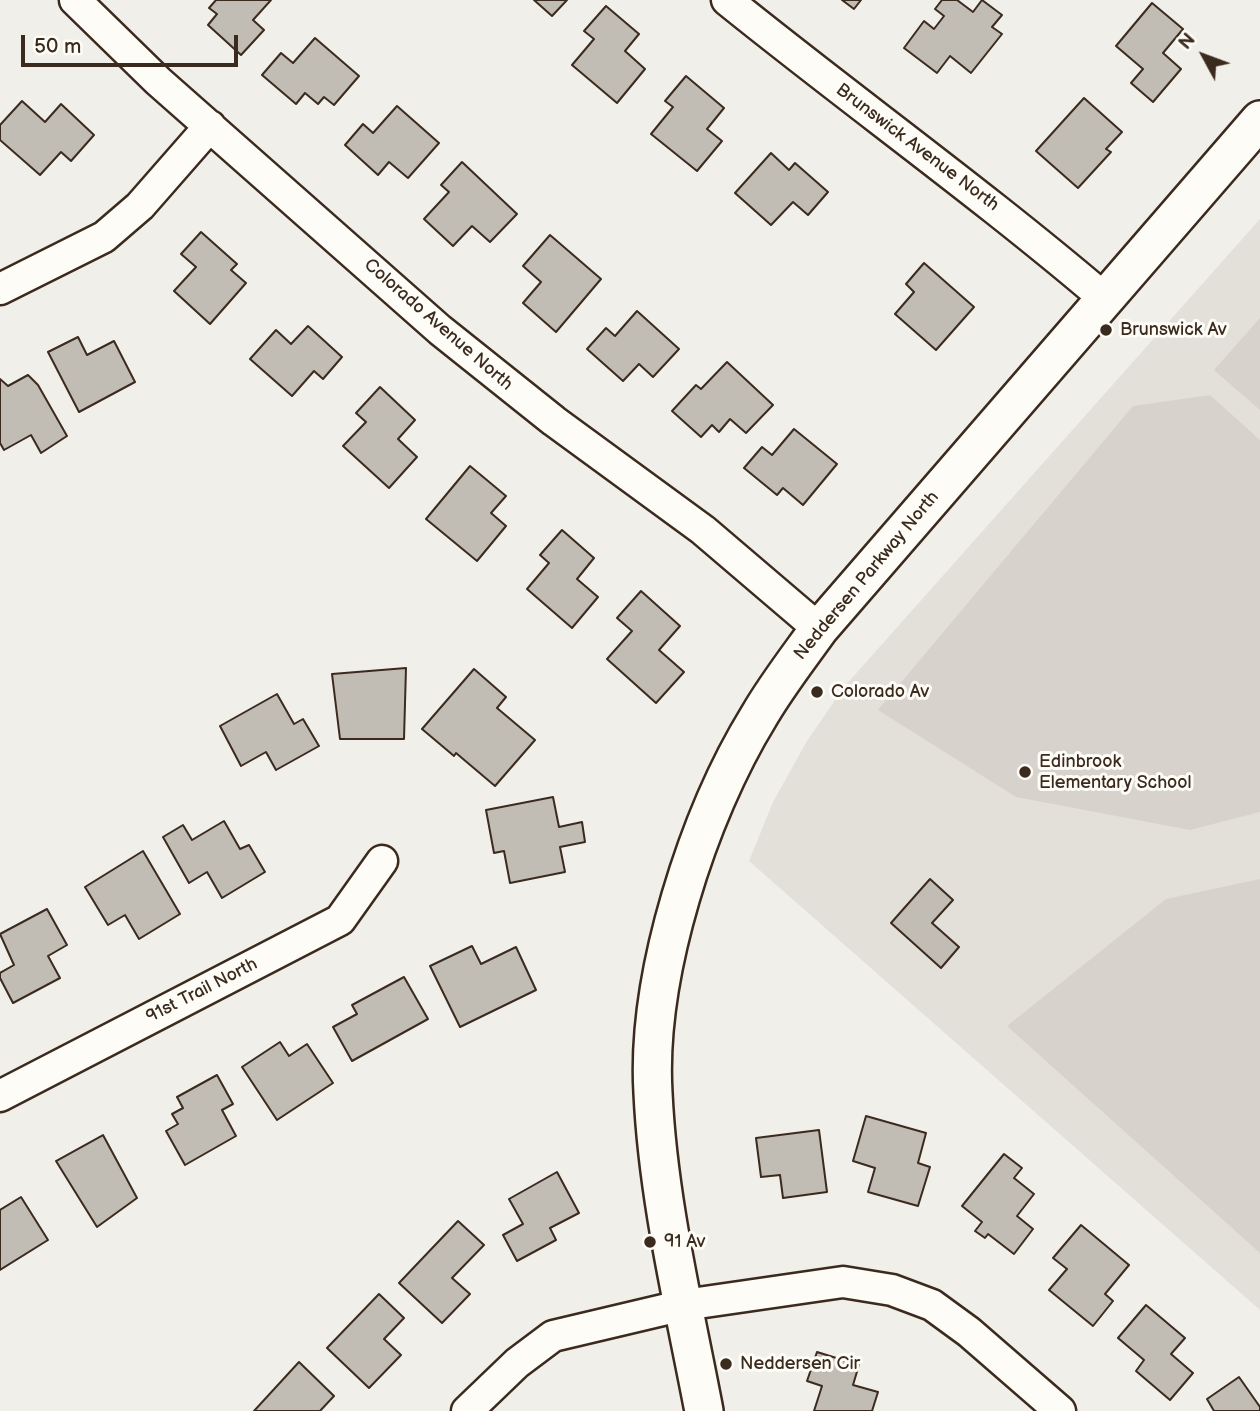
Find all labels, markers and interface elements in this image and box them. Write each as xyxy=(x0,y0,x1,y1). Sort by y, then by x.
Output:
scale bar xyxy=(24,21,242,65)
north arrow xyxy=(1169,21,1239,91)
text: N xyxy=(1174,29,1201,55)
text: 50 m xyxy=(34,34,81,59)
street label: Brunswick Avenue North xyxy=(831,80,1003,216)
street label: Colorado Avenue North xyxy=(359,255,517,395)
place label: Brunswick Av xyxy=(1120,319,1227,341)
marker: Brunswick Av xyxy=(1098,322,1114,338)
street label: Neddersen Parkway North xyxy=(790,487,944,665)
place label: Colorado Av xyxy=(831,681,929,703)
marker: Colorado Av xyxy=(809,684,825,700)
place label: Edinbrook Elementary School xyxy=(1039,751,1192,794)
marker: Edinbrook Elementary School xyxy=(1017,764,1033,780)
street label: 91st Trail North xyxy=(143,954,261,1028)
place label: 91 Av xyxy=(664,1231,705,1253)
marker: 91 Av xyxy=(642,1234,658,1250)
place label: Neddersen Cir xyxy=(740,1353,860,1375)
marker: Neddersen Cir xyxy=(718,1356,734,1372)

